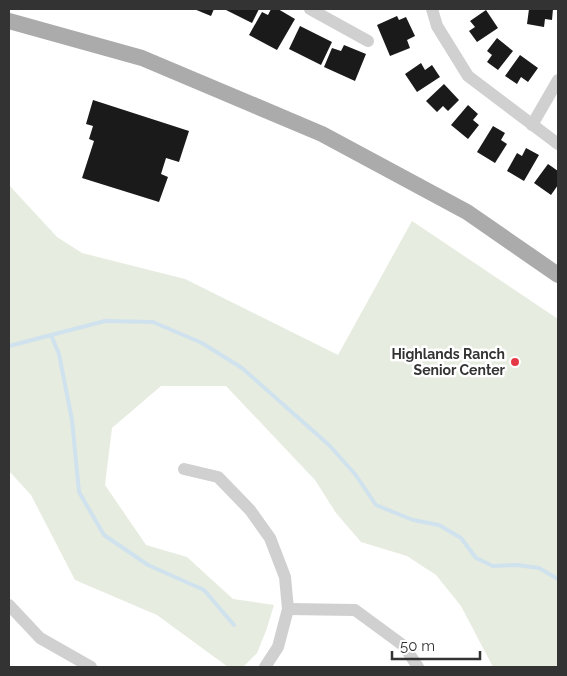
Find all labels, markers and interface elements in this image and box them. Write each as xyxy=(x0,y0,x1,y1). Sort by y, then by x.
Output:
place label: Highlands Ranch Senior Center xyxy=(391,346,506,378)
marker: Highlands Ranch Senior Center xyxy=(509,356,521,368)
scale bar xyxy=(392,628,480,660)
text: 50 m xyxy=(400,637,435,655)

